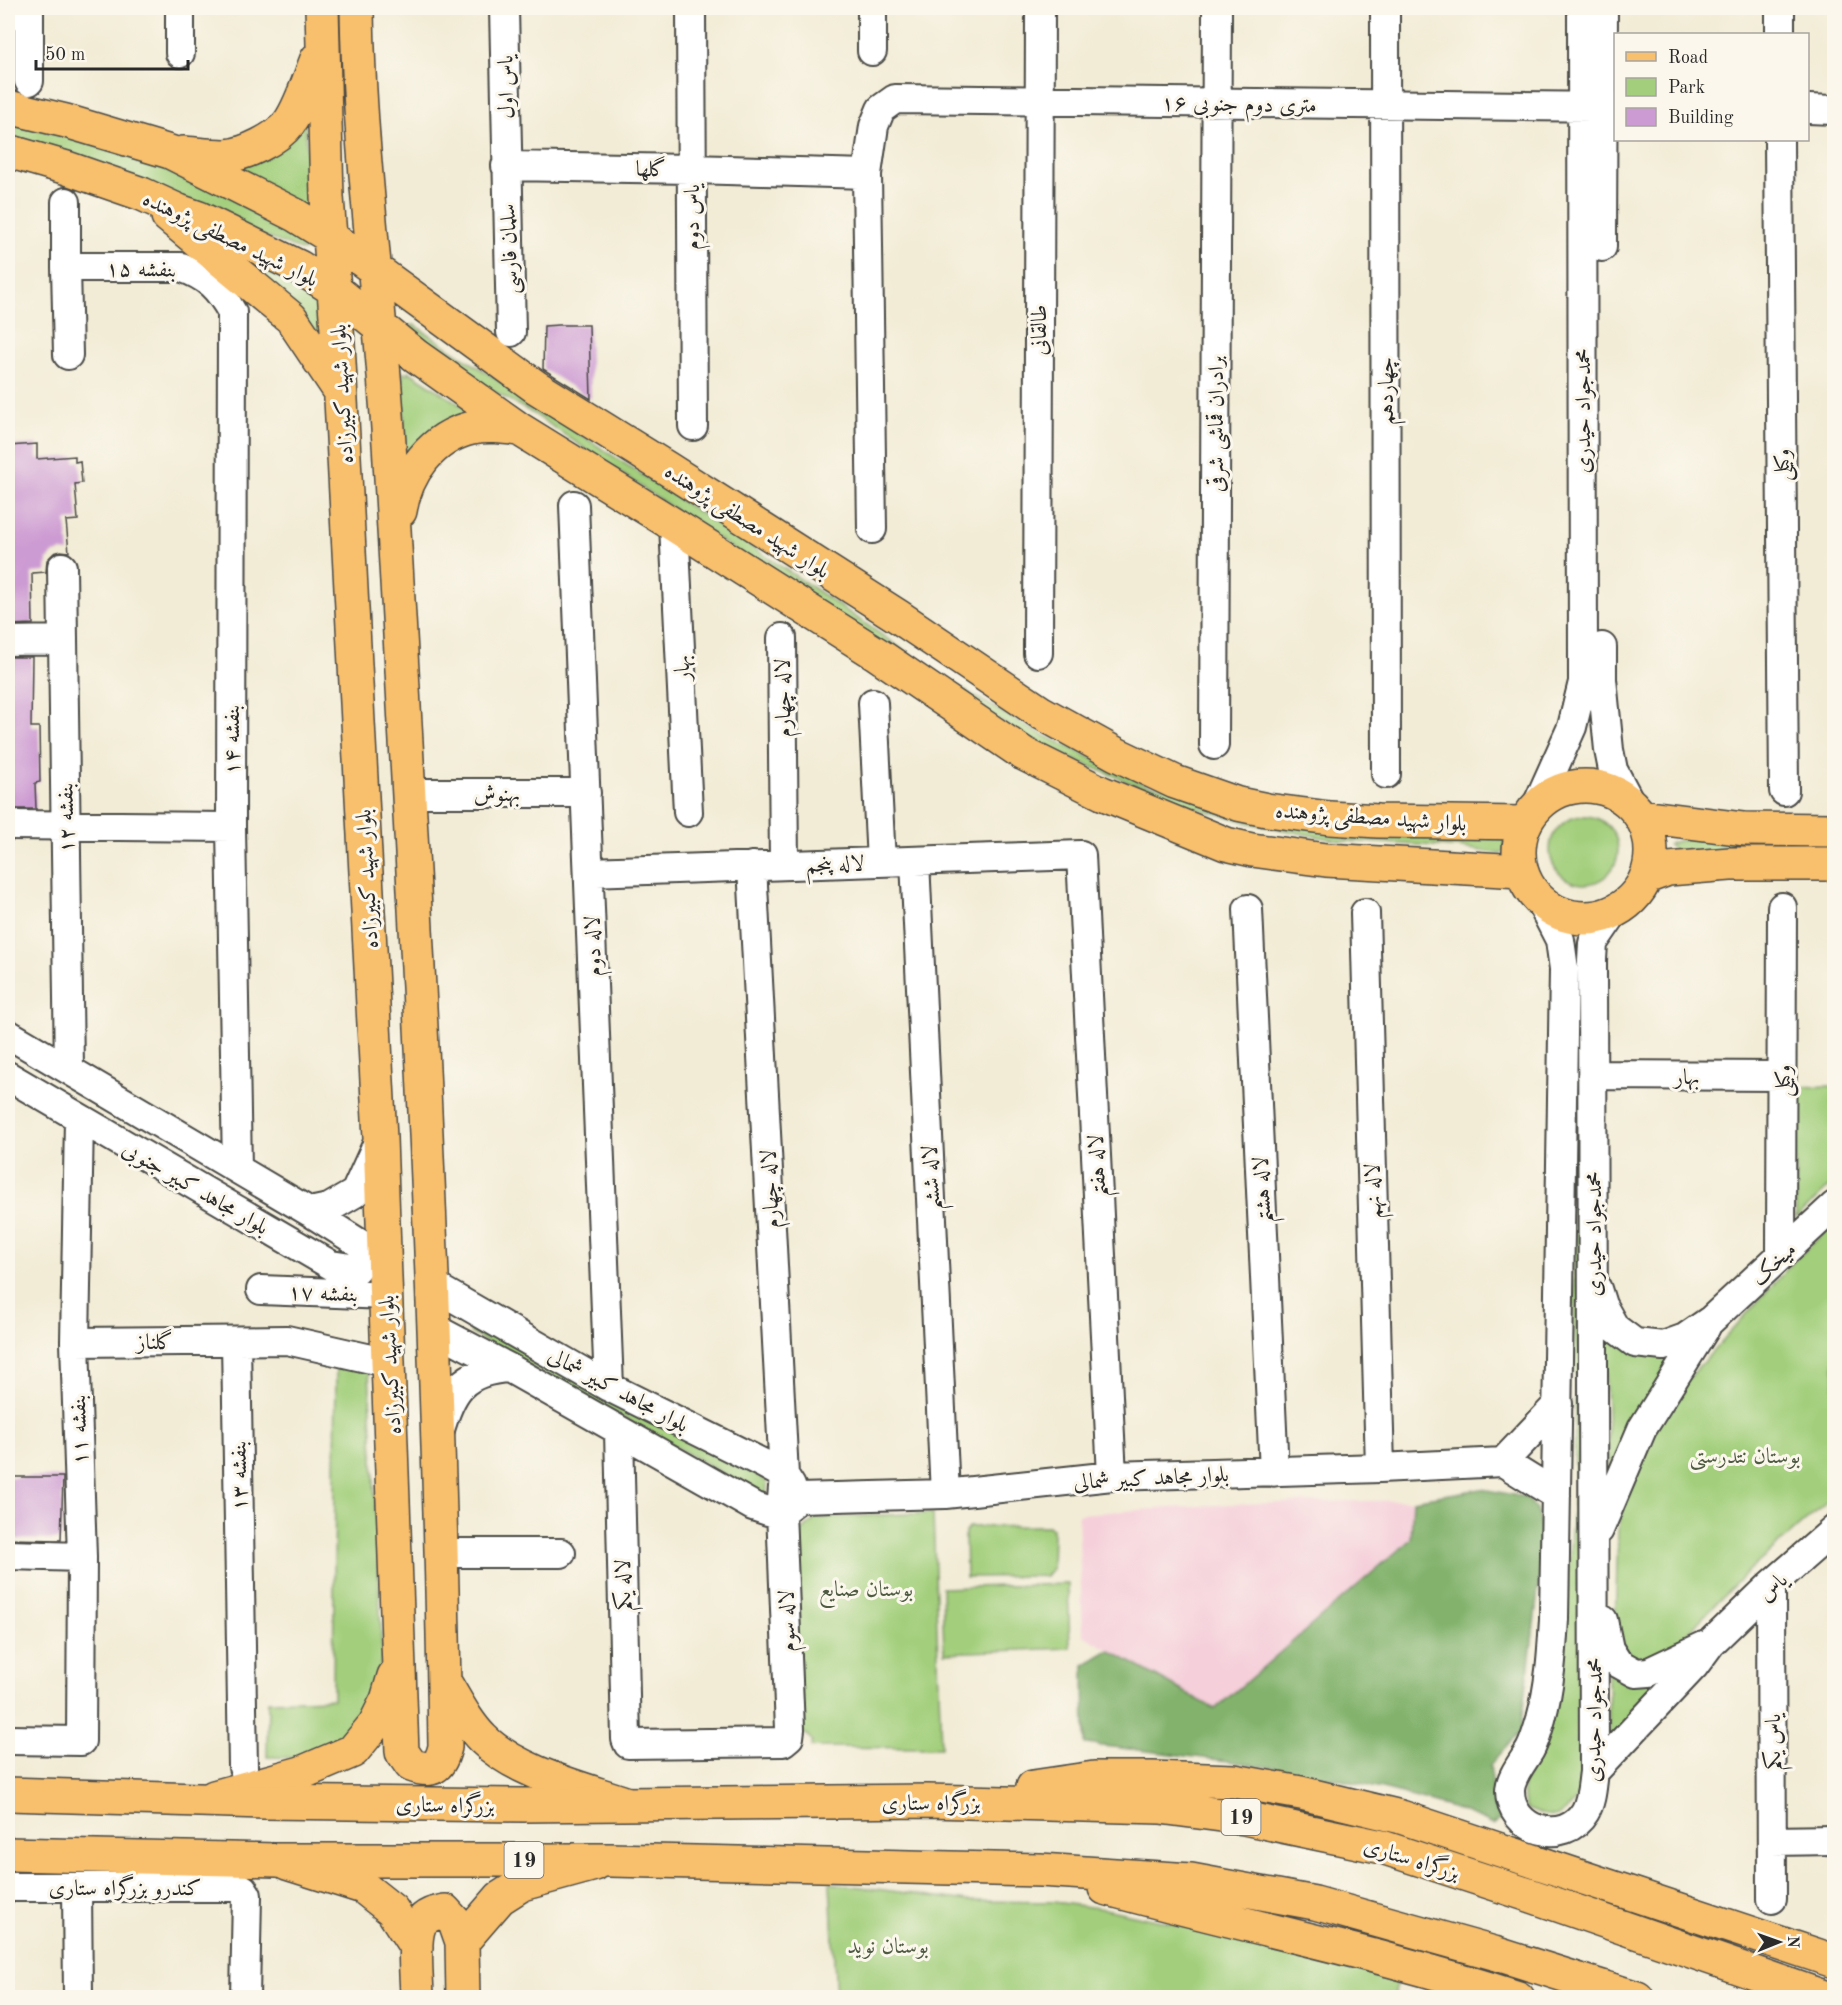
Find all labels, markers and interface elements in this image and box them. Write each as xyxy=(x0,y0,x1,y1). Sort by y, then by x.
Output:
scale bar xyxy=(36,33,188,71)
legend xyxy=(1614,33,1809,141)
text: 50 m xyxy=(45,46,85,64)
text: Road xyxy=(1668,49,1708,67)
street label: یاس اول xyxy=(495,53,520,119)
text: Park xyxy=(1668,79,1705,97)
street label: ۱۶ متری دوم جنوبی xyxy=(1161,93,1317,124)
text: Building xyxy=(1668,109,1734,127)
street label: گلها xyxy=(635,155,667,181)
street label: یاس دوم xyxy=(682,182,711,250)
street label: بلوار شهید مصطفی پژوهنده xyxy=(137,188,321,295)
street label: سلمان فارسی xyxy=(497,203,526,295)
street label: بنفشه ۱۵ xyxy=(106,258,176,283)
street label: طالقانی xyxy=(1029,305,1051,355)
street label: بلوار شهید کبیرزاده xyxy=(328,324,360,464)
street label: محمدجواد حیدری xyxy=(1573,349,1596,473)
street label: برادران قماشی شرقی xyxy=(1205,356,1231,492)
street label: چهاردهم xyxy=(1376,357,1406,425)
street label: وکیلی xyxy=(1772,449,1798,481)
street label: بلوار شهید مصطفی پژوهنده xyxy=(658,460,833,586)
street label: بهار xyxy=(671,654,697,683)
street label: لاله چهارم xyxy=(772,658,803,738)
street label: بنفشه ۱۴ xyxy=(222,705,245,775)
street label: بنفشه ۱۲ xyxy=(55,783,80,853)
street label: بهنوش xyxy=(474,784,520,808)
street label: بلوار شهید مصطفی پژوهنده xyxy=(1274,800,1467,840)
street label: بلوار شهید کبیرزاده xyxy=(353,809,385,949)
street label: لاله پنجم xyxy=(805,853,865,885)
street label: لاله دوم xyxy=(582,915,613,977)
street label: وکیلی xyxy=(1773,1065,1799,1097)
street label: بهار xyxy=(1672,1067,1700,1091)
street label: لاله هفتم xyxy=(1085,1133,1120,1198)
street label: بلوار مجاهد کبیر جنوبی xyxy=(116,1138,272,1243)
street label: لاله ششم xyxy=(919,1144,954,1211)
street label: لاله چهارم xyxy=(758,1148,791,1229)
street label: لاله هشتم xyxy=(1250,1155,1285,1224)
street label: لاله نهم xyxy=(1362,1163,1394,1219)
street label: محمدجواد حیدری xyxy=(1584,1172,1607,1296)
street label: میخک xyxy=(1747,1238,1801,1290)
street label: بنفشه ۱۷ xyxy=(287,1282,358,1307)
street label: بلوار شهید کبیرزاده xyxy=(376,1295,408,1435)
street label: گلناز xyxy=(135,1328,173,1355)
street label: بلوار مجاهد کبیر شمالی xyxy=(544,1345,692,1438)
street label: بنفشه ۱۱ xyxy=(68,1394,93,1465)
street label: بنفشه ۱۳ xyxy=(228,1441,253,1511)
park label: بوستان نتدرستی xyxy=(1690,1446,1800,1471)
street label: بلوار مجاهد کبیر شمالی xyxy=(1073,1464,1229,1495)
street label: لاله یکم xyxy=(611,1559,643,1611)
street label: یاس xyxy=(1754,1568,1794,1607)
park label: بوستان صنایع xyxy=(819,1579,913,1608)
street label: لاله سوم xyxy=(776,1589,807,1652)
street label: محمدجواد حیدری xyxy=(1583,1657,1608,1783)
street label: یاس یکم xyxy=(1761,1712,1793,1770)
street label: بزرگراه ستاری xyxy=(882,1788,981,1816)
street label: بزرگراه ستاری xyxy=(395,1789,495,1819)
road number: 19 xyxy=(1222,1799,1260,1835)
street label: بزرگراه ستاری xyxy=(1361,1830,1463,1886)
road number: 19 xyxy=(504,1842,544,1878)
street label: کندرو بزرگراه ستاری xyxy=(49,1873,201,1901)
north arrow xyxy=(1749,1912,1809,1972)
park label: بوستان نوید xyxy=(847,1936,929,1959)
text: N xyxy=(1784,1936,1800,1949)

